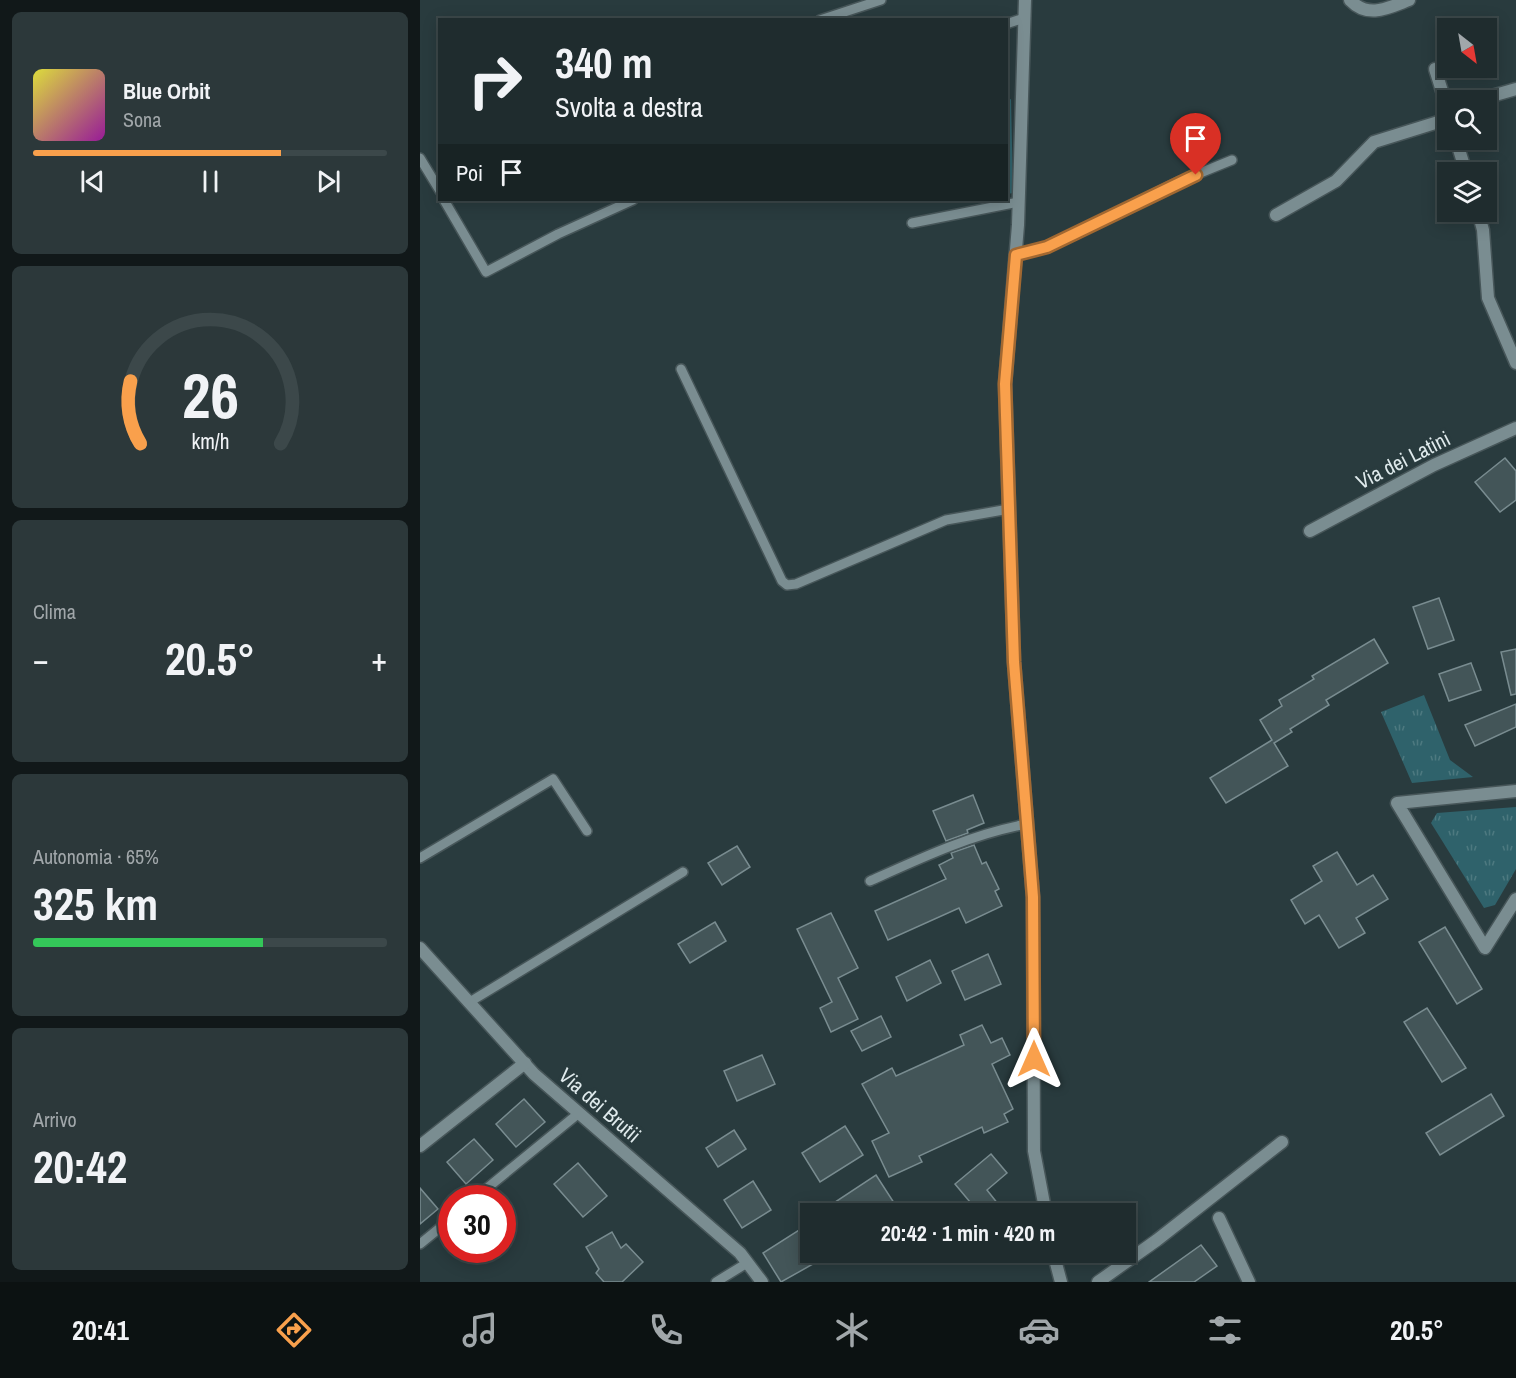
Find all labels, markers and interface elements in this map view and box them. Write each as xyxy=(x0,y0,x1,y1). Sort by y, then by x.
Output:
north arrow xyxy=(1437,18,1497,78)
map controls xyxy=(1437,18,1497,222)
text: 340 m xyxy=(555,35,653,91)
icon: right xyxy=(456,42,534,120)
text: Blue Orbit xyxy=(123,76,210,106)
text: Svolta a destra xyxy=(555,89,703,125)
button: search xyxy=(1437,90,1497,150)
text: Sona xyxy=(123,106,161,133)
pin xyxy=(1170,113,1221,175)
icon: arrive xyxy=(1179,122,1212,155)
icon: arrive xyxy=(495,156,528,189)
text: Poi xyxy=(456,158,483,188)
button: layers xyxy=(1437,162,1497,222)
icon: previous xyxy=(76,165,109,198)
icon: pause xyxy=(194,165,227,198)
icon: next xyxy=(312,165,345,198)
text: 26 xyxy=(182,353,238,437)
street label: Via dei Latini xyxy=(1351,424,1455,496)
text: km/h xyxy=(191,427,229,456)
text: Clima xyxy=(33,598,76,625)
text: 20.5° xyxy=(165,628,255,689)
text: − xyxy=(33,637,49,681)
text: + xyxy=(371,637,387,681)
text: Autonomia · 65% xyxy=(33,843,159,870)
text: 325 km xyxy=(33,873,158,934)
position arrow xyxy=(1002,1027,1066,1091)
street label: Via dei Brutii xyxy=(553,1061,647,1149)
text: Arrivo xyxy=(33,1106,77,1133)
text: 20:42 xyxy=(33,1136,127,1197)
speed limit sign: 30 xyxy=(438,1185,516,1263)
text: 20:42 · 1 min · 420 m xyxy=(881,1218,1055,1248)
icon: directions xyxy=(273,1309,315,1351)
icon: music xyxy=(459,1309,501,1351)
icon: phone xyxy=(645,1309,687,1351)
icon: climate xyxy=(831,1309,873,1351)
icon: car xyxy=(1018,1309,1060,1351)
icon: filters xyxy=(1204,1309,1246,1351)
text: 20:41 xyxy=(72,1312,129,1348)
text: 20.5° xyxy=(1390,1312,1444,1348)

